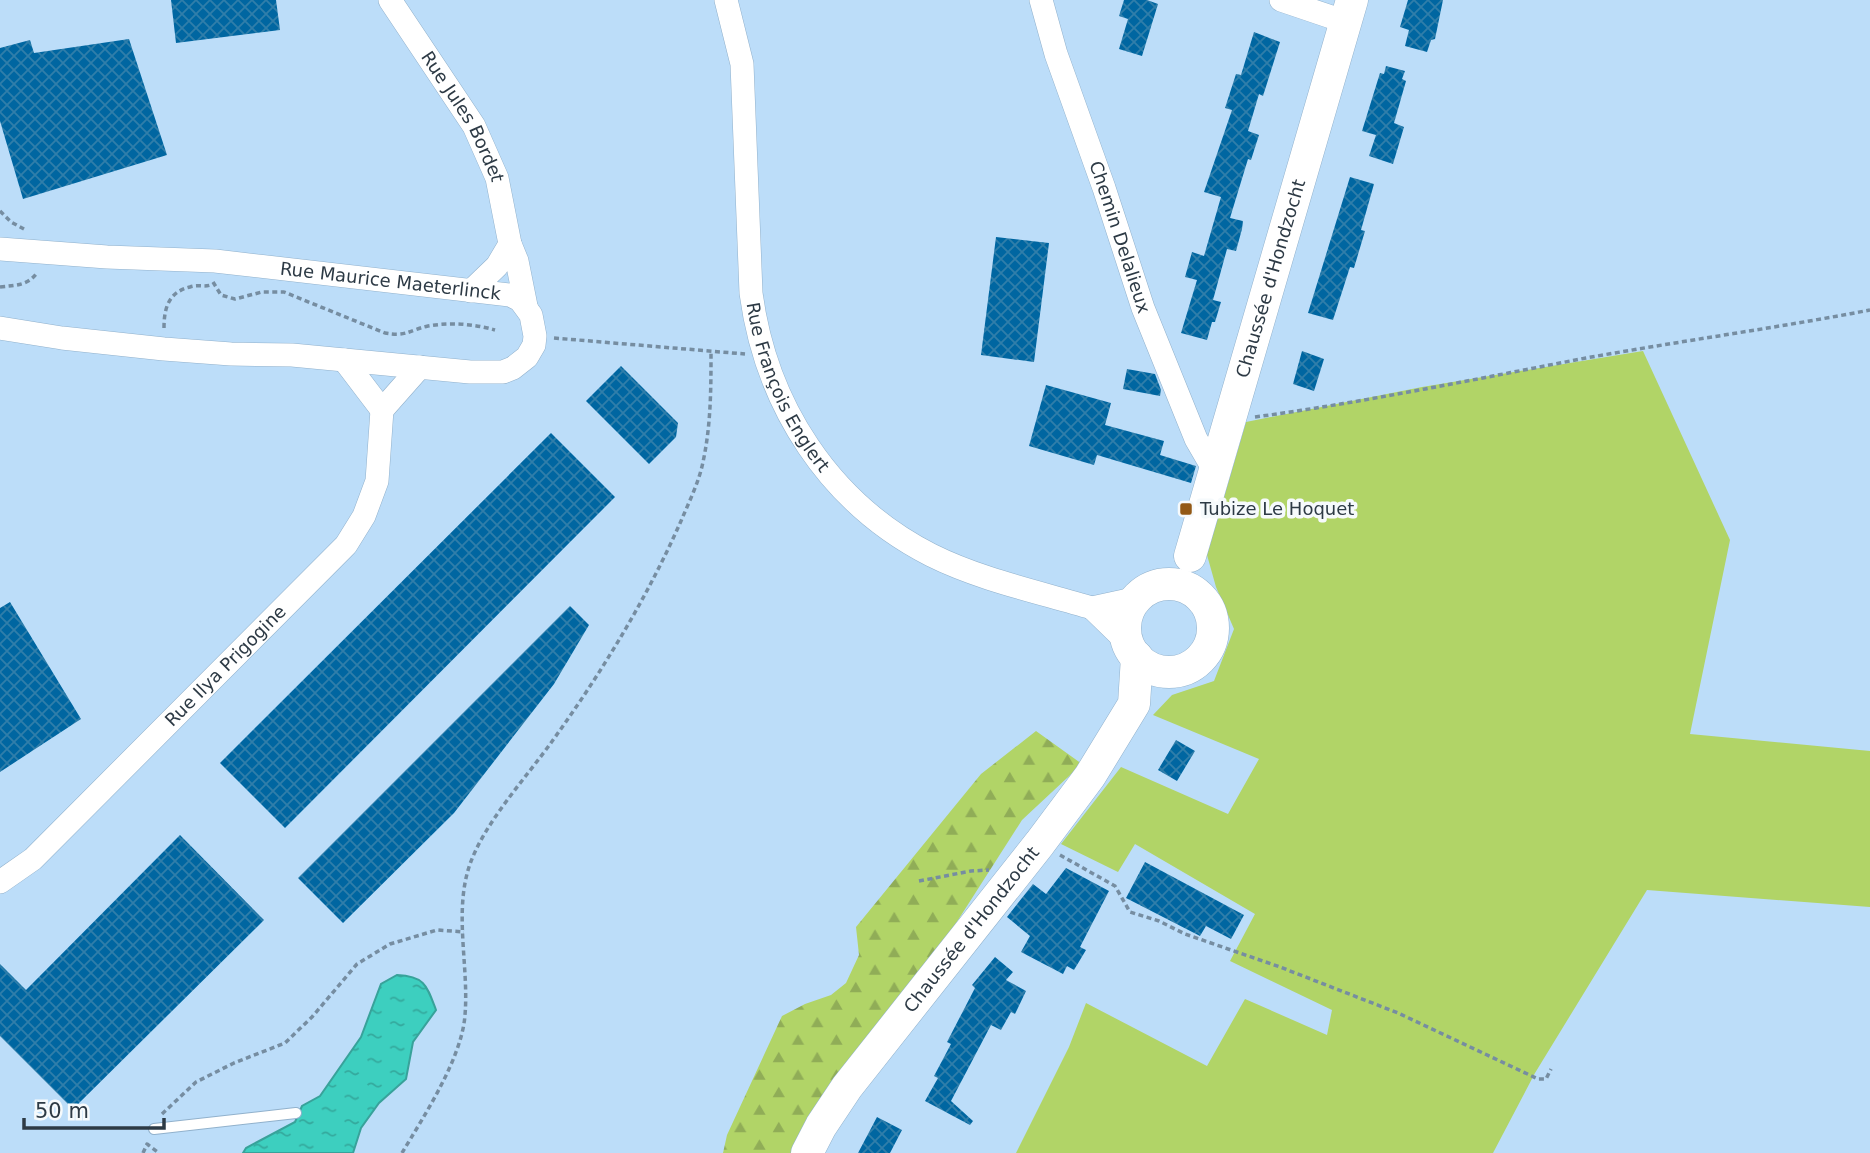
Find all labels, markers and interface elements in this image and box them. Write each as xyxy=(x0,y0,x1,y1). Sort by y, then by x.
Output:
street label: Rue Jules Bordet xyxy=(417,47,509,184)
street label: Chemin Delalieux xyxy=(1085,158,1155,316)
street label: Chaussée d'Hondzocht xyxy=(1231,177,1309,380)
street label: Rue Maurice Maeterlinck xyxy=(279,258,503,304)
street label: Rue François Englert xyxy=(742,301,834,476)
place label: Tubize Le Hoquet xyxy=(1199,498,1354,519)
marker: Tubize Le Hoquet xyxy=(1178,501,1194,517)
street label: Rue Ilya Prigogine xyxy=(161,601,290,730)
street label: Chaussée d'Hondzocht xyxy=(899,842,1043,1016)
scale bar xyxy=(24,1086,164,1130)
text: 50 m xyxy=(35,1099,89,1123)

